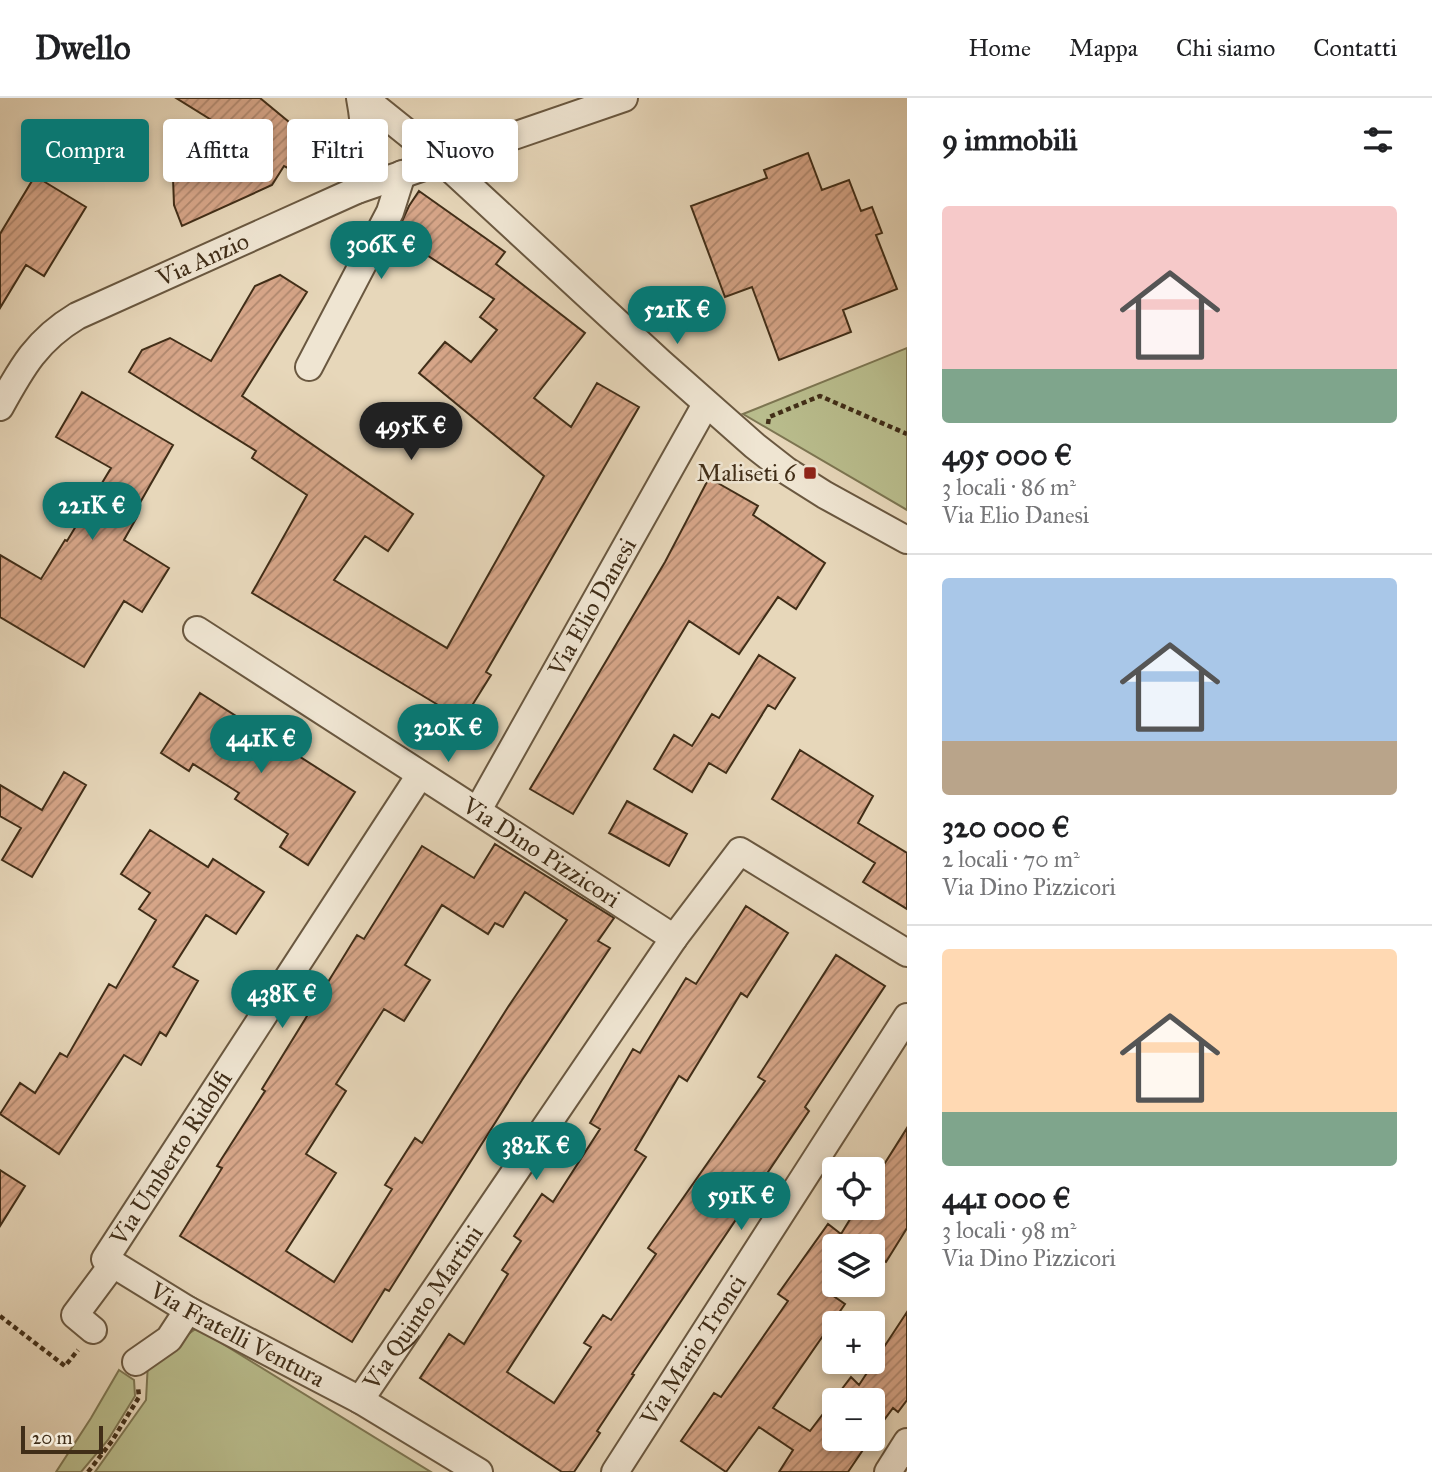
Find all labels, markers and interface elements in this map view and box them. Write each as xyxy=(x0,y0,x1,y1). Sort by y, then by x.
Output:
text: Dwello xyxy=(35,28,131,68)
text: Home xyxy=(968,33,1031,63)
text: Mappa xyxy=(1069,33,1138,63)
text: Chi siamo xyxy=(1176,33,1275,63)
text: Contatti xyxy=(1313,33,1397,63)
chip: Compra xyxy=(21,119,149,182)
chip: Affitta xyxy=(163,119,273,182)
chip: Filtri xyxy=(287,119,388,182)
chip: Nuovo xyxy=(402,119,518,182)
icon: filters xyxy=(1359,121,1397,159)
text: 9 immobili xyxy=(942,122,1078,158)
pin: 306K € xyxy=(324,222,438,281)
street label: Via Anzio xyxy=(151,226,254,293)
text: 306K € xyxy=(346,230,416,258)
icon: home xyxy=(1107,252,1233,378)
pin: 521K € xyxy=(620,286,734,346)
text: 521K € xyxy=(644,295,710,323)
pin: 495K € xyxy=(354,402,468,462)
text: 495K € xyxy=(375,411,447,439)
text: 495 000 € xyxy=(942,437,1072,473)
place label: Maliseti 6 xyxy=(697,458,797,488)
marker: Maliseti 6 xyxy=(802,465,818,481)
text: 3 locali · 86 m² xyxy=(942,473,1076,501)
pin: 221K € xyxy=(35,482,149,542)
text: 221K € xyxy=(59,491,125,519)
text: Via Elio Danesi xyxy=(942,501,1089,529)
street label: Via Elio Danesi xyxy=(541,532,643,682)
icon: home xyxy=(1107,624,1233,750)
pin: 320K € xyxy=(391,704,505,764)
text: 320K € xyxy=(413,713,483,741)
pin: 441K € xyxy=(204,716,318,775)
text: 441K € xyxy=(226,724,296,752)
street label: Via Dino Pizzicori xyxy=(456,790,626,914)
text: 320 000 € xyxy=(942,809,1070,845)
text: 2 locali · 70 m² xyxy=(942,845,1080,873)
text: Via Dino Pizzicori xyxy=(942,873,1116,901)
pin: 438K € xyxy=(225,970,339,1030)
text: 438K € xyxy=(247,979,317,1007)
icon: home xyxy=(1107,995,1233,1121)
street label: Via Umberto Ridolfi xyxy=(103,1065,239,1252)
pin: 382K € xyxy=(479,1122,593,1182)
text: 382K € xyxy=(502,1131,570,1159)
map controls xyxy=(822,1157,885,1451)
button: locate xyxy=(822,1157,885,1220)
pin: 591K € xyxy=(684,1172,798,1232)
text: 441 000 € xyxy=(942,1180,1071,1216)
text: 591K € xyxy=(707,1181,775,1209)
text: 3 locali · 98 m² xyxy=(942,1216,1076,1244)
street label: Via Quinto Martini xyxy=(356,1219,490,1396)
button: layers xyxy=(822,1234,885,1297)
text: Via Dino Pizzicori xyxy=(942,1244,1116,1272)
street label: Via Mario Tronci xyxy=(633,1269,753,1432)
street label: Via Fratelli Ventura xyxy=(143,1275,331,1394)
button: + xyxy=(822,1311,885,1374)
button: − xyxy=(822,1388,885,1451)
scale bar xyxy=(21,1423,103,1455)
text: 20 m xyxy=(32,1426,73,1449)

